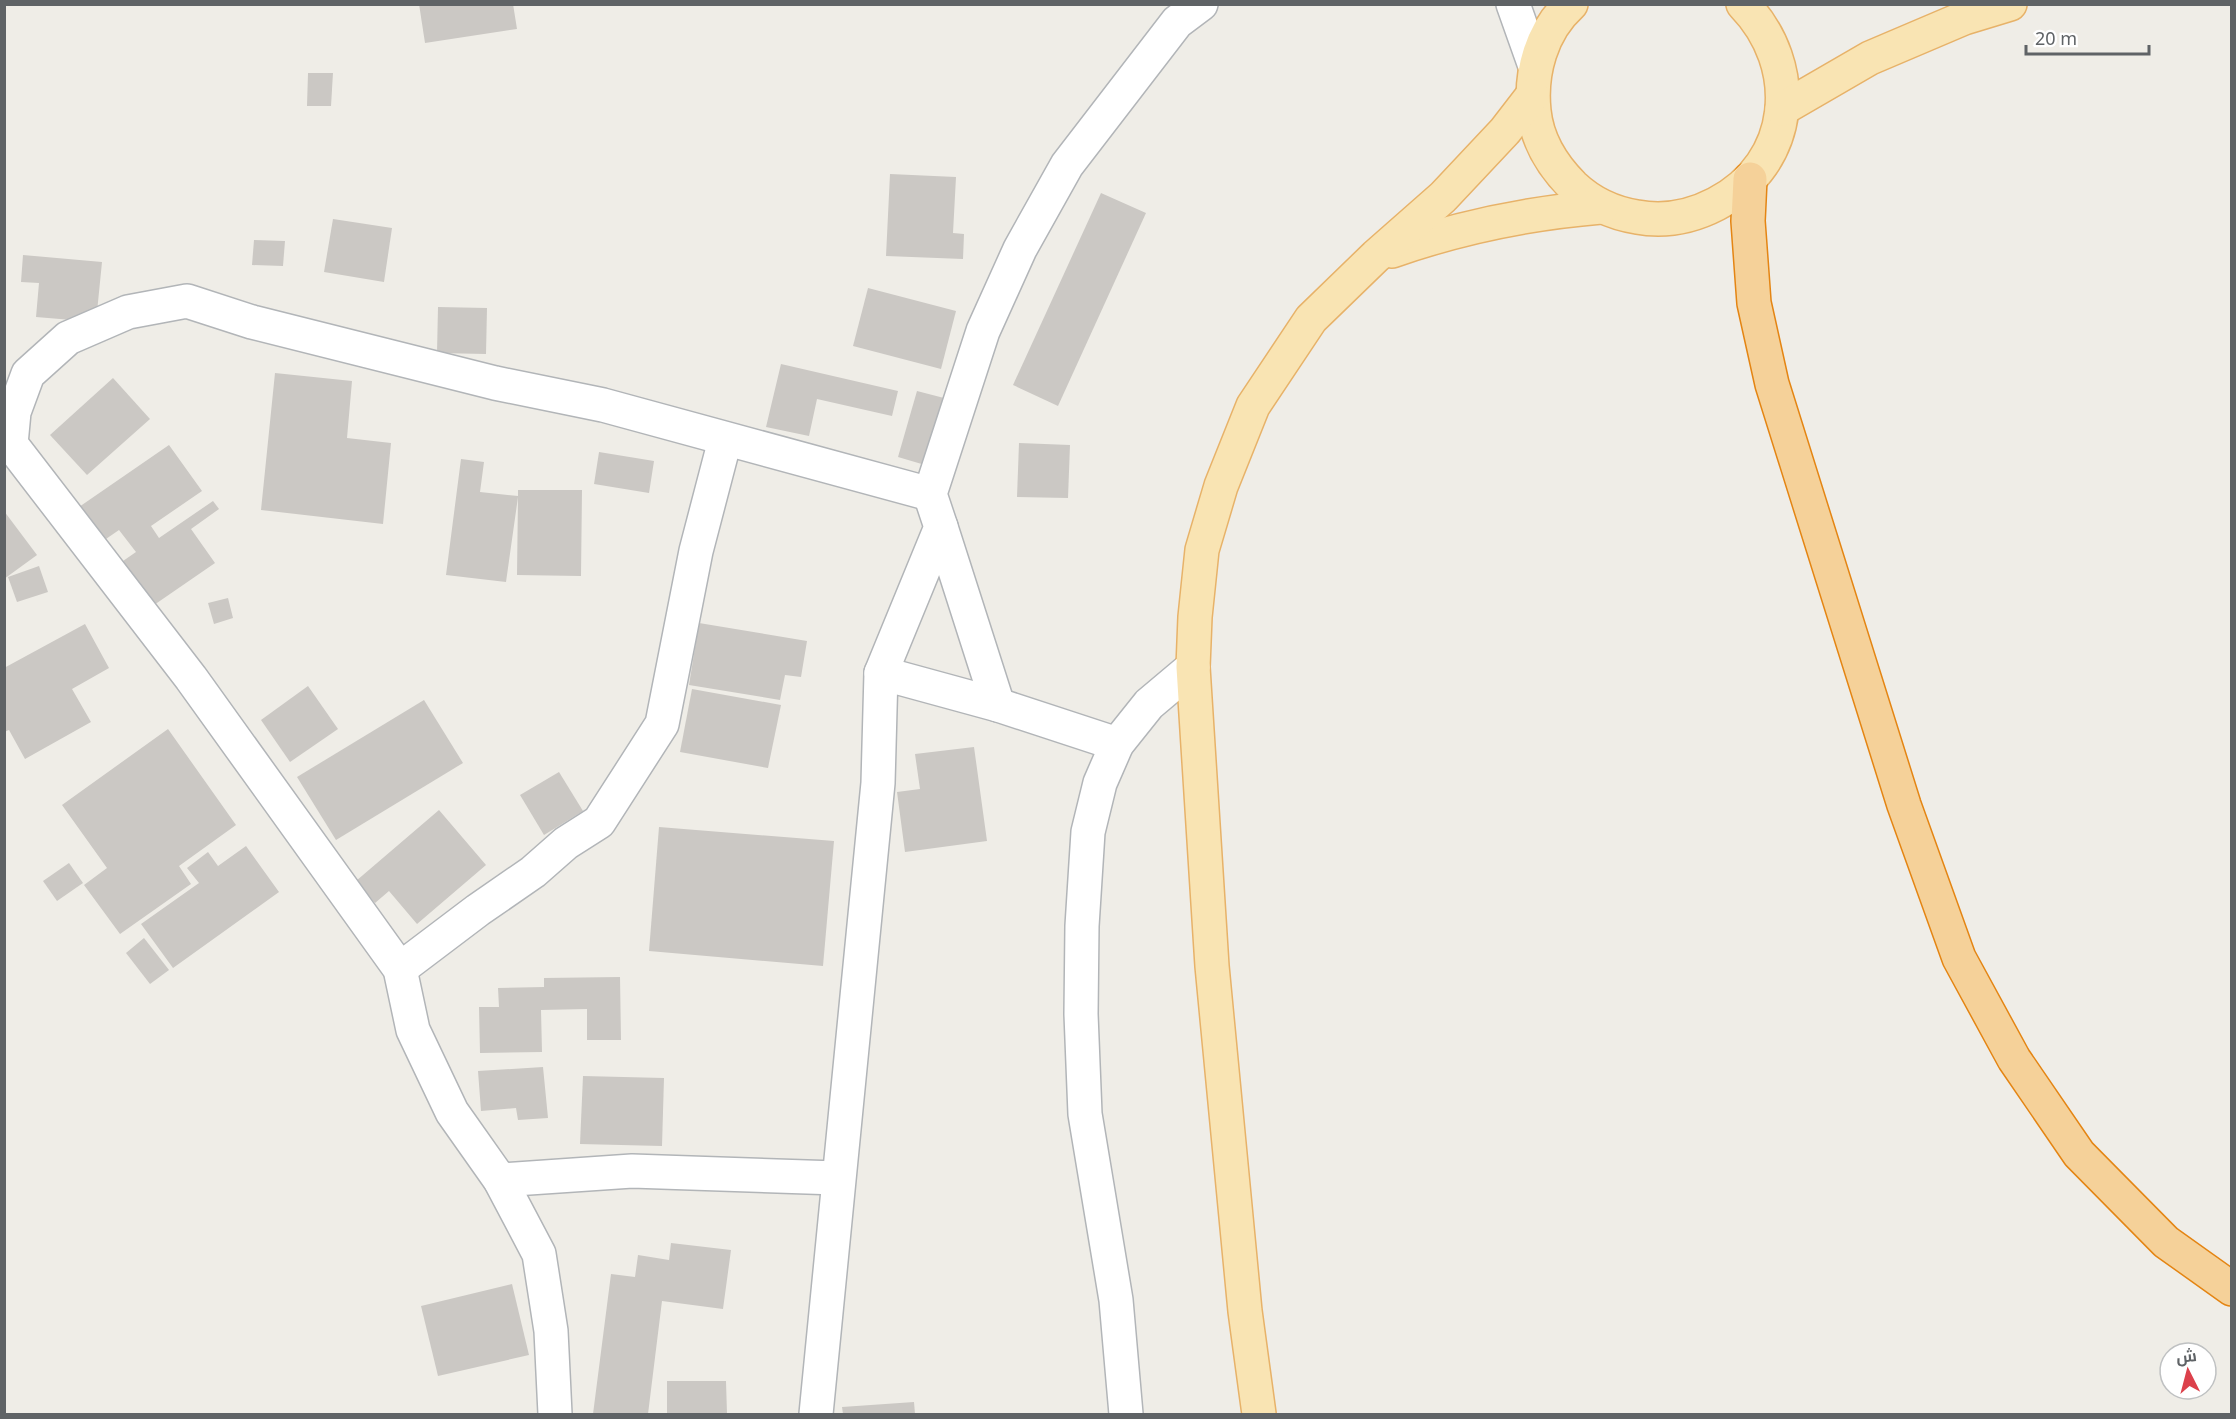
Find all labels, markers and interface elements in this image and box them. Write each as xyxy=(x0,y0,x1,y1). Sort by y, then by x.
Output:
scale bar xyxy=(2026,18,2149,56)
text: 20 m xyxy=(2035,26,2077,50)
north arrow xyxy=(2158,1341,2218,1401)
text: ش xyxy=(2175,1344,2198,1368)

